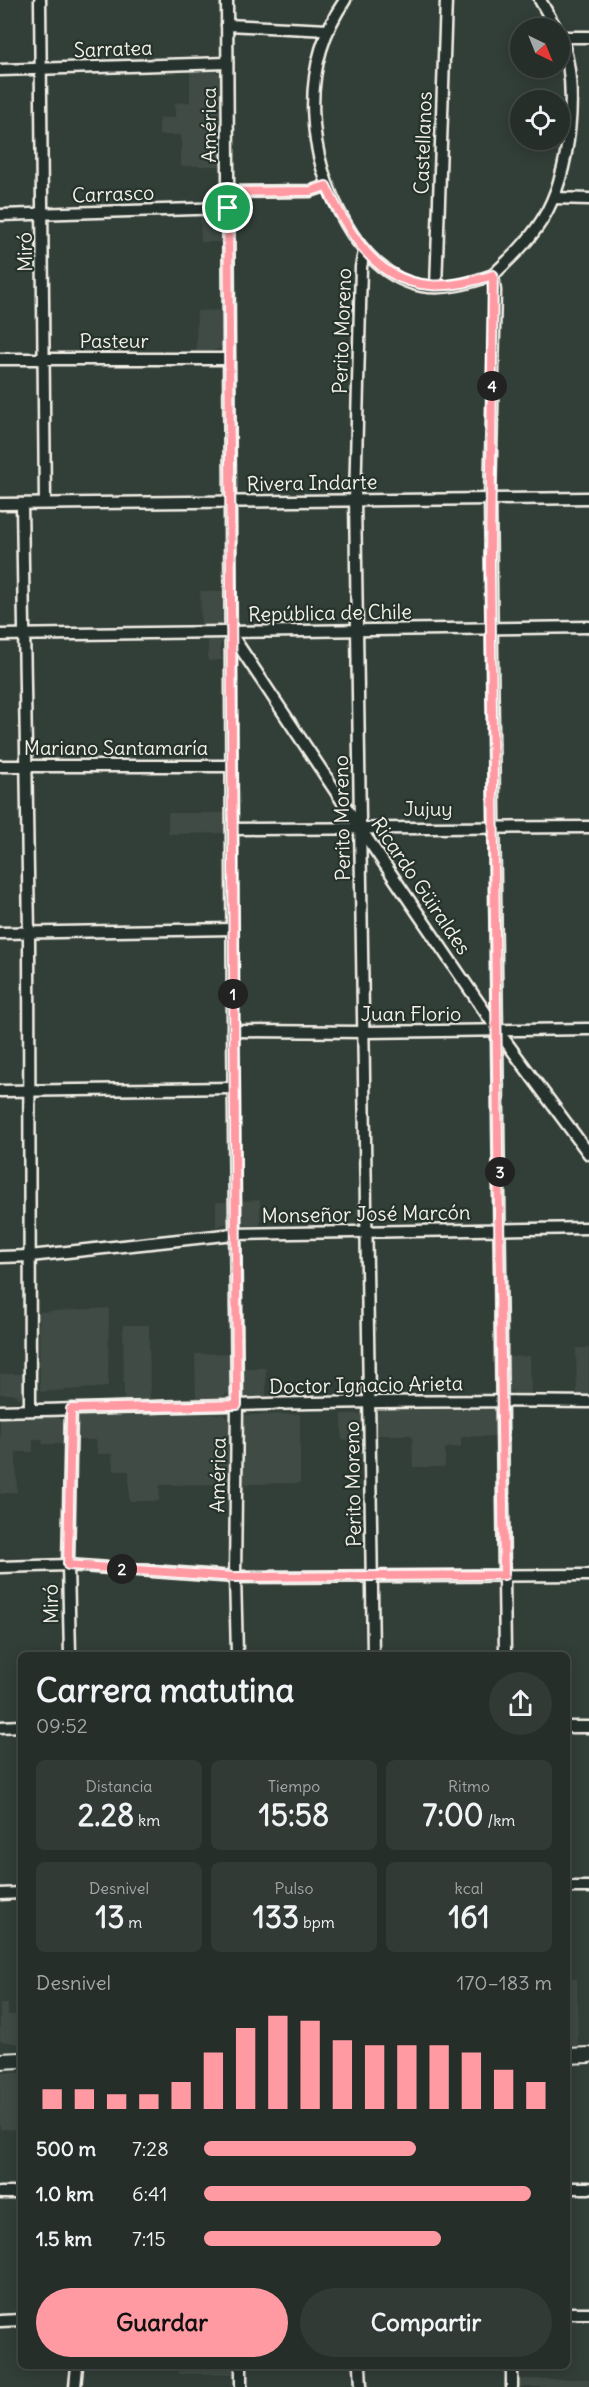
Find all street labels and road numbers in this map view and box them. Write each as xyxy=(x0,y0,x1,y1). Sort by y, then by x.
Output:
street label: Sarratea xyxy=(73,35,153,62)
street label: América xyxy=(196,87,221,163)
street label: Castellanos xyxy=(408,91,437,195)
street label: Carrasco xyxy=(71,180,155,207)
street label: Miró xyxy=(12,232,37,272)
street label: Perito Moreno xyxy=(327,268,356,394)
street label: Pasteur xyxy=(79,328,149,353)
street label: Rivera Indarte xyxy=(246,469,378,496)
street label: República de Chile xyxy=(248,599,412,626)
street label: Mariano Santamaría xyxy=(24,735,208,760)
street label: Perito Moreno xyxy=(328,755,355,881)
street label: Jujuy xyxy=(403,796,453,821)
street label: Ricardo Güiraldes xyxy=(366,812,477,959)
street label: Juan Florio xyxy=(361,1001,461,1026)
street label: Monseñor José Marcón xyxy=(261,1199,471,1228)
street label: Doctor Ignacio Arieta xyxy=(269,1370,463,1399)
street label: Perito Moreno xyxy=(339,1421,366,1547)
street label: América xyxy=(204,1437,231,1513)
street label: Miró xyxy=(38,1584,63,1624)

